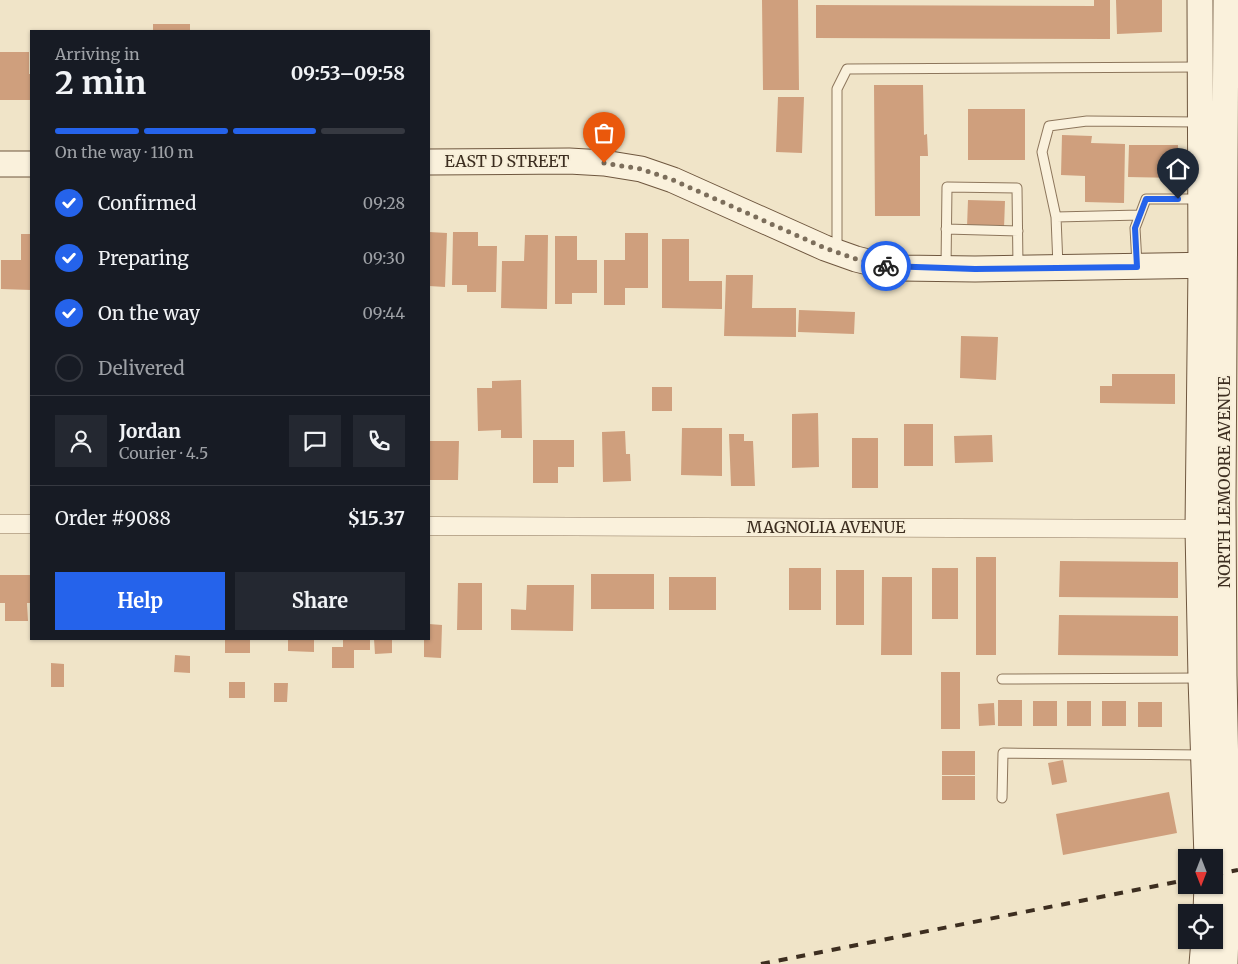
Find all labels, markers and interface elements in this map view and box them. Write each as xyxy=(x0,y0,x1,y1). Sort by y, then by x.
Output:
text: Arriving in xyxy=(55,44,140,64)
text: 09:53–09:58 xyxy=(291,61,405,85)
text: 2 min xyxy=(55,63,146,103)
pin xyxy=(583,112,625,163)
icon: bag xyxy=(590,119,618,147)
text: On the way · 110 m xyxy=(55,142,194,162)
pin xyxy=(1157,148,1199,199)
street label: EAST D STREET xyxy=(445,151,569,171)
icon: home xyxy=(1164,155,1192,183)
icon: check xyxy=(55,189,83,217)
text: Confirmed xyxy=(98,191,196,215)
text: 09:28 xyxy=(363,193,405,213)
courier xyxy=(861,241,911,291)
icon: check xyxy=(55,244,83,272)
text: Preparing xyxy=(98,246,189,270)
text: 09:30 xyxy=(363,248,405,268)
icon: bike xyxy=(872,252,900,280)
icon: check xyxy=(55,299,83,327)
text: On the way xyxy=(98,301,200,325)
text: 09:44 xyxy=(363,303,405,323)
text: Delivered xyxy=(98,356,185,380)
street label: NORTH LEMOORE AVENUE xyxy=(1214,375,1234,588)
button: person xyxy=(55,415,107,467)
button: chat xyxy=(289,415,341,467)
button: phone xyxy=(353,415,405,467)
text: Jordan xyxy=(119,419,181,443)
text: Courier · 4.5 xyxy=(119,443,208,463)
text: Order #9088 xyxy=(55,506,171,530)
text: $15.37 xyxy=(347,506,405,530)
street label: MAGNOLIA AVENUE xyxy=(747,517,906,537)
button: Help xyxy=(55,572,225,630)
button: Share xyxy=(235,572,405,630)
north arrow xyxy=(1178,849,1222,894)
map controls xyxy=(1178,849,1223,949)
button: locate xyxy=(1178,904,1223,949)

